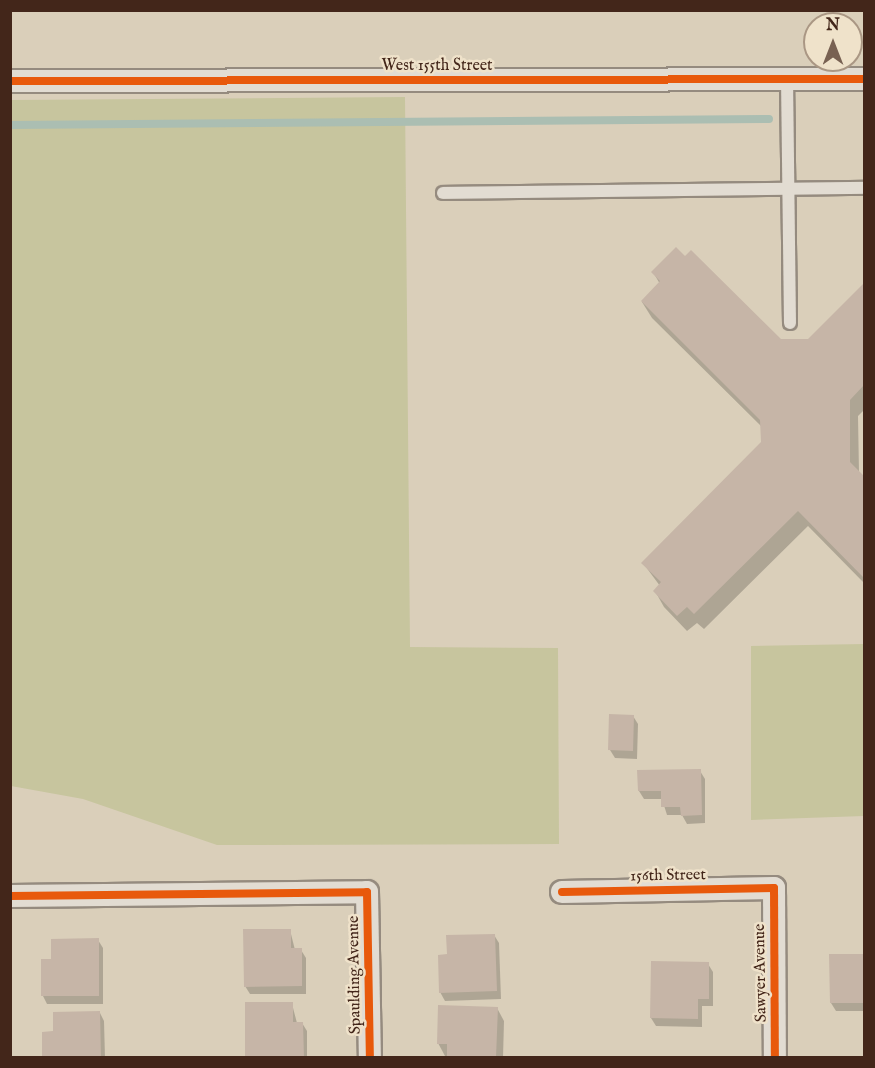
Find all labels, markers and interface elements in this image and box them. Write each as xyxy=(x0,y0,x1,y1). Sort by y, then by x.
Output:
north arrow xyxy=(803,12,863,72)
text: N xyxy=(826,16,840,36)
street label: West 155th Street xyxy=(381,56,493,76)
street label: 156th Street xyxy=(630,866,706,886)
street label: Spaulding Avenue xyxy=(344,915,366,1035)
street label: Sawyer Avenue xyxy=(751,924,771,1022)

